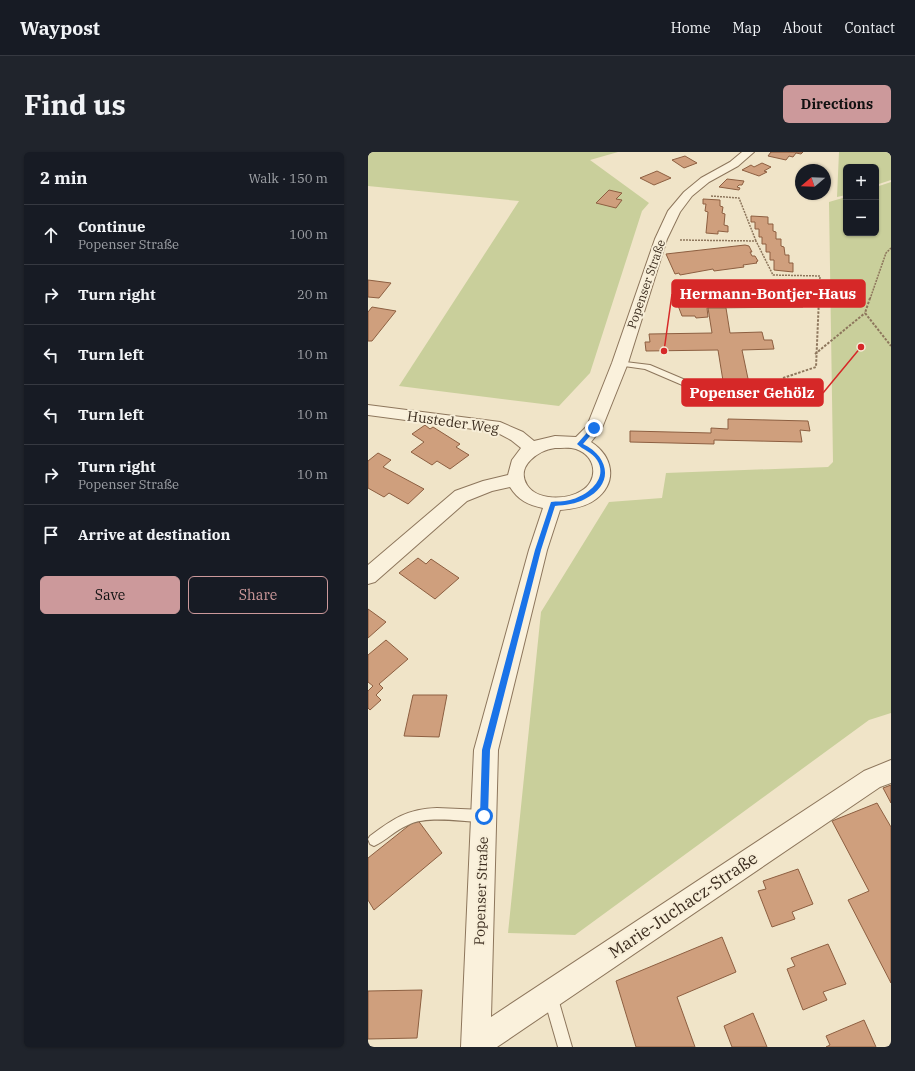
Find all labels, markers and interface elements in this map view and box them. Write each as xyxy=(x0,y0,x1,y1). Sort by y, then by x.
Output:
text: Waypost xyxy=(20,16,100,40)
text: Home xyxy=(671,19,710,37)
text: Map xyxy=(732,19,761,37)
text: About xyxy=(783,19,822,37)
text: Contact xyxy=(844,19,895,37)
button: Directions xyxy=(783,85,891,123)
text: Find us xyxy=(24,86,126,123)
north arrow xyxy=(795,164,831,200)
map controls xyxy=(843,164,879,236)
button: + xyxy=(843,164,879,200)
text: 2 min xyxy=(40,167,88,189)
text: Walk · 150 m xyxy=(249,170,328,187)
button: − xyxy=(843,200,879,236)
text: Continue xyxy=(78,217,145,236)
icon: ahead xyxy=(40,224,62,246)
text: 100 m xyxy=(289,226,328,243)
text: Popenser Straße xyxy=(78,236,179,253)
street label: Popenser Straße xyxy=(624,237,668,331)
callout: Hermann-Bontjer-Haus xyxy=(672,280,865,307)
icon: right xyxy=(40,284,62,306)
text: Hermann-Bontjer-Haus xyxy=(680,284,856,303)
text: Turn right xyxy=(78,285,156,304)
text: 20 m xyxy=(297,286,328,303)
icon: left xyxy=(40,344,62,366)
text: Turn left xyxy=(78,345,144,364)
text: 10 m xyxy=(297,346,328,363)
callout: Popenser Gehölz xyxy=(682,379,823,406)
text: Popenser Gehölz xyxy=(690,383,815,402)
icon: left xyxy=(40,404,62,426)
text: Turn left xyxy=(78,405,144,424)
text: 10 m xyxy=(297,406,328,423)
street label: Husteder Weg xyxy=(406,407,500,437)
route end xyxy=(585,419,603,437)
text: Turn right xyxy=(78,457,156,476)
icon: right xyxy=(40,464,62,486)
text: 10 m xyxy=(297,466,328,483)
text: Popenser Straße xyxy=(78,476,179,493)
icon: arrive xyxy=(40,524,62,546)
text: Arrive at destination xyxy=(78,525,230,544)
button: Save xyxy=(40,576,180,614)
button: Share xyxy=(188,576,328,614)
route start xyxy=(475,807,493,825)
street label: Popenser Straße xyxy=(470,836,492,946)
street label: Marie-Juchacz-Straße xyxy=(604,847,762,963)

